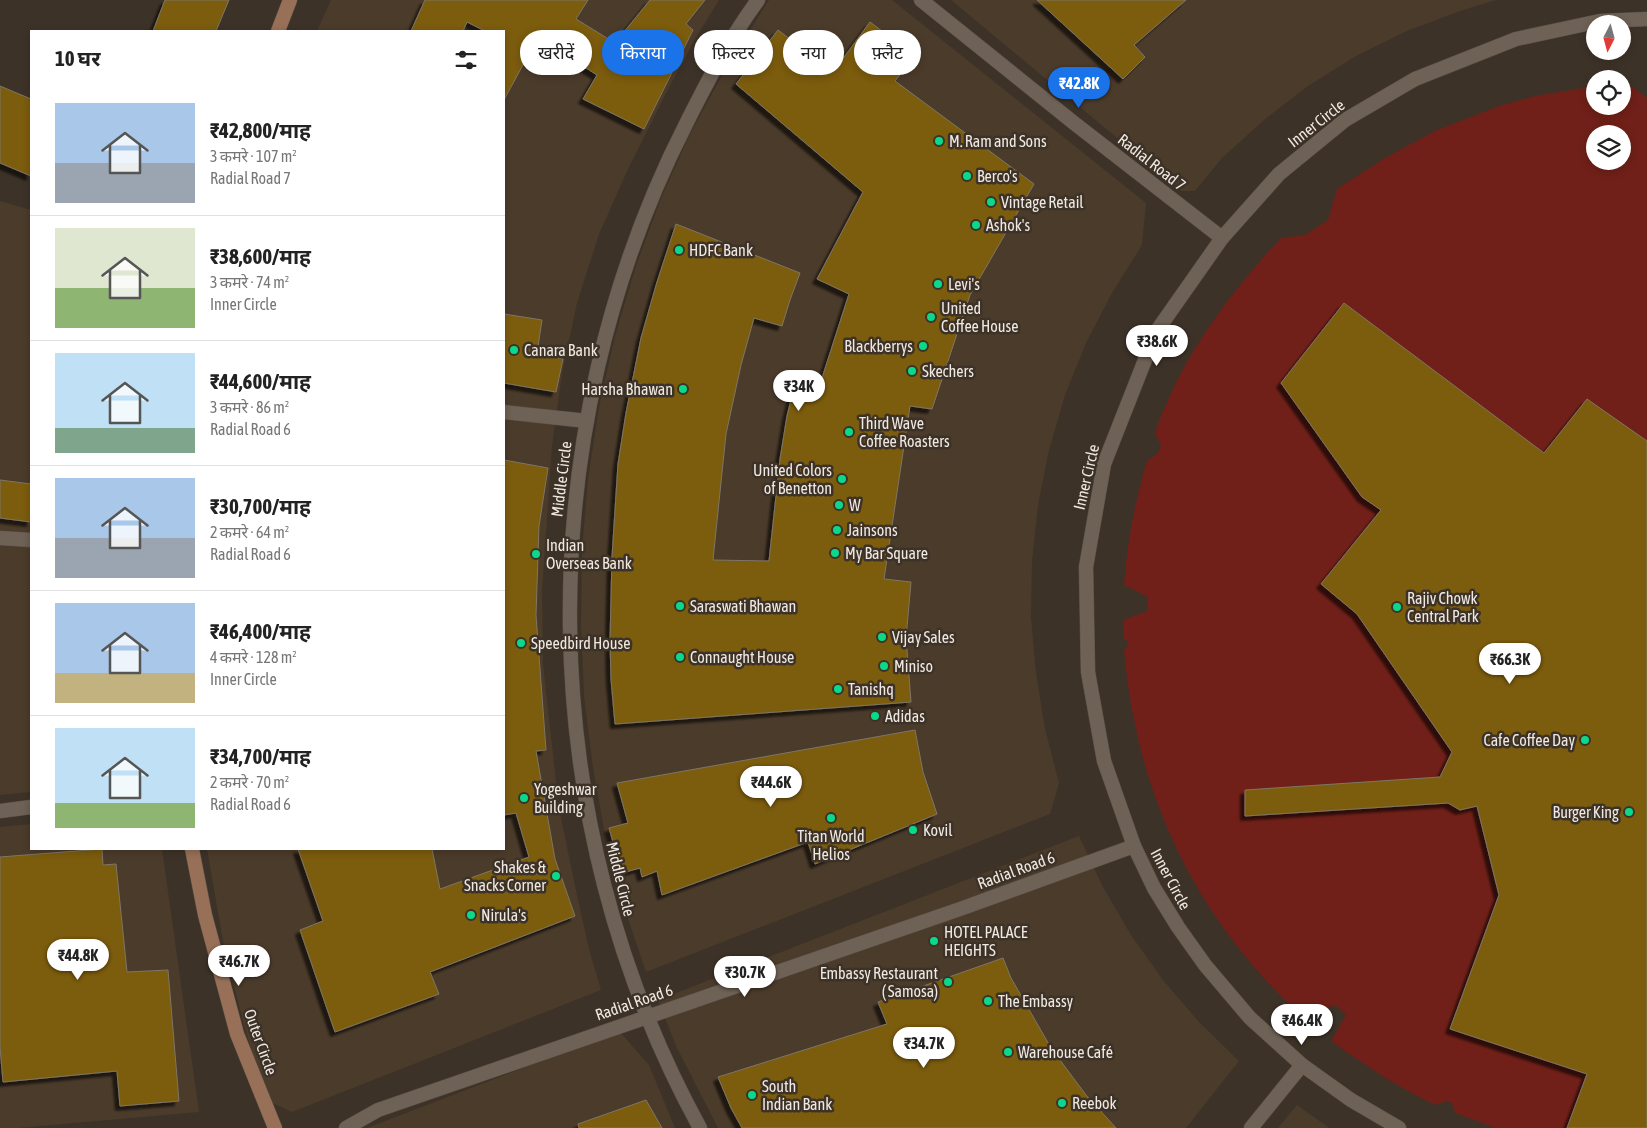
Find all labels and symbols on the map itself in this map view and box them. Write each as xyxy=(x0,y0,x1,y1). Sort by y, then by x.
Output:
north arrow xyxy=(1586,15,1631,60)
pin: ₹42.8K xyxy=(1038,66,1120,109)
street label: Inner Circle xyxy=(1284,95,1348,151)
street label: Radial Road 7 xyxy=(1115,130,1189,194)
place label: M. Ram and Sons xyxy=(949,132,1047,150)
marker: M. Ram and Sons xyxy=(933,135,945,147)
place label: Berco's xyxy=(977,167,1018,185)
marker: Berco's xyxy=(961,170,973,182)
place label: Vintage Retail xyxy=(1001,193,1084,212)
marker: Vintage Retail xyxy=(985,196,997,208)
place label: Ashok's xyxy=(986,216,1030,234)
marker: Ashok's xyxy=(970,219,982,231)
place label: HDFC Bank xyxy=(689,241,753,259)
marker: HDFC Bank xyxy=(673,244,685,256)
place label: Levi's xyxy=(948,275,980,293)
marker: Levi's xyxy=(932,278,944,290)
place label: United Coffee House xyxy=(941,299,1019,335)
marker: United Coffee House xyxy=(925,311,937,323)
pin: ₹38.6K xyxy=(1116,324,1198,367)
place label: Blackberrys xyxy=(844,337,913,356)
marker: Blackberrys xyxy=(917,340,929,352)
place label: Canara Bank xyxy=(524,341,598,359)
marker: Canara Bank xyxy=(508,344,520,356)
place label: Skechers xyxy=(922,362,974,380)
marker: Skechers xyxy=(906,365,918,377)
pin: ₹34K xyxy=(769,370,829,412)
place label: Harsha Bhawan xyxy=(581,380,673,398)
marker: Harsha Bhawan xyxy=(677,383,689,395)
place label: Third Wave Coffee Roasters xyxy=(859,414,950,450)
marker: Third Wave Coffee Roasters xyxy=(843,426,855,438)
street label: Middle Circle xyxy=(547,440,575,518)
street label: Inner Circle xyxy=(1070,443,1102,511)
place label: United Colors of Benetton xyxy=(753,461,832,497)
marker: United Colors of Benetton xyxy=(836,473,848,485)
place label: W xyxy=(849,496,861,514)
marker: W xyxy=(833,499,845,511)
place label: Jainsons xyxy=(847,521,898,539)
marker: Jainsons xyxy=(831,524,843,536)
place label: Indian Overseas Bank xyxy=(546,536,632,572)
place label: My Bar Square xyxy=(845,544,928,563)
marker: My Bar Square xyxy=(829,547,841,559)
marker: Indian Overseas Bank xyxy=(530,548,542,560)
place label: Rajiv Chowk Central Park xyxy=(1407,589,1479,625)
place label: Saraswati Bhawan xyxy=(690,597,796,615)
marker: Saraswati Bhawan xyxy=(674,600,686,612)
marker: Rajiv Chowk Central Park xyxy=(1391,601,1403,613)
place label: Vijay Sales xyxy=(892,628,955,647)
marker: Vijay Sales xyxy=(876,631,888,643)
place label: Speedbird House xyxy=(531,634,630,653)
marker: Speedbird House xyxy=(515,637,527,649)
pin: ₹66.3K xyxy=(1469,642,1551,685)
place label: Connaught House xyxy=(690,648,794,667)
marker: Connaught House xyxy=(674,651,686,663)
place label: Miniso xyxy=(894,657,933,675)
marker: Miniso xyxy=(878,660,890,672)
place label: Tanishq xyxy=(848,680,894,699)
marker: Tanishq xyxy=(832,683,844,695)
place label: Adidas xyxy=(885,707,925,725)
marker: Adidas xyxy=(869,710,881,722)
place label: Cafe Coffee Day xyxy=(1483,731,1575,750)
marker: Cafe Coffee Day xyxy=(1579,734,1591,746)
pin: ₹44.6K xyxy=(730,766,812,808)
place label: Yogeshwar Building xyxy=(534,780,597,817)
marker: Yogeshwar Building xyxy=(518,792,530,804)
place label: Burger King xyxy=(1553,803,1619,822)
marker: Burger King xyxy=(1623,806,1635,818)
marker: Titan World Helios xyxy=(825,812,837,824)
place label: Kovil xyxy=(923,821,953,839)
marker: Kovil xyxy=(907,824,919,836)
place label: Titan World Helios xyxy=(797,827,865,863)
street label: Middle Circle xyxy=(603,840,639,918)
street label: Inner Circle xyxy=(1147,845,1195,913)
street label: Radial Road 6 xyxy=(975,848,1057,892)
place label: Shakes & Snacks Corner xyxy=(464,858,547,894)
marker: Shakes & Snacks Corner xyxy=(550,870,562,882)
place label: Nirula's xyxy=(481,906,527,924)
marker: Nirula's xyxy=(465,909,477,921)
place label: HOTEL PALACE HEIGHTS xyxy=(944,923,1028,959)
marker: HOTEL PALACE HEIGHTS xyxy=(928,935,940,947)
pin: ₹44.8K xyxy=(37,938,119,981)
pin: ₹46.7K xyxy=(198,944,280,987)
pin: ₹30.7K xyxy=(704,956,786,998)
place label: Embassy Restaurant ( Samosa) xyxy=(820,964,938,1001)
marker: Embassy Restaurant ( Samosa) xyxy=(942,976,954,988)
street label: Radial Road 6 xyxy=(593,980,675,1024)
place label: The Embassy xyxy=(998,992,1074,1011)
marker: The Embassy xyxy=(982,995,994,1007)
pin: ₹46.4K xyxy=(1261,1004,1343,1046)
street label: Outer Circle xyxy=(241,1007,281,1077)
pin: ₹34.7K xyxy=(883,1026,965,1069)
place label: Warehouse Café xyxy=(1018,1043,1113,1061)
marker: Warehouse Café xyxy=(1002,1046,1014,1058)
place label: South Indian Bank xyxy=(762,1077,832,1113)
marker: South Indian Bank xyxy=(746,1089,758,1101)
place label: Reebok xyxy=(1072,1094,1117,1112)
marker: Reebok xyxy=(1056,1097,1068,1109)

